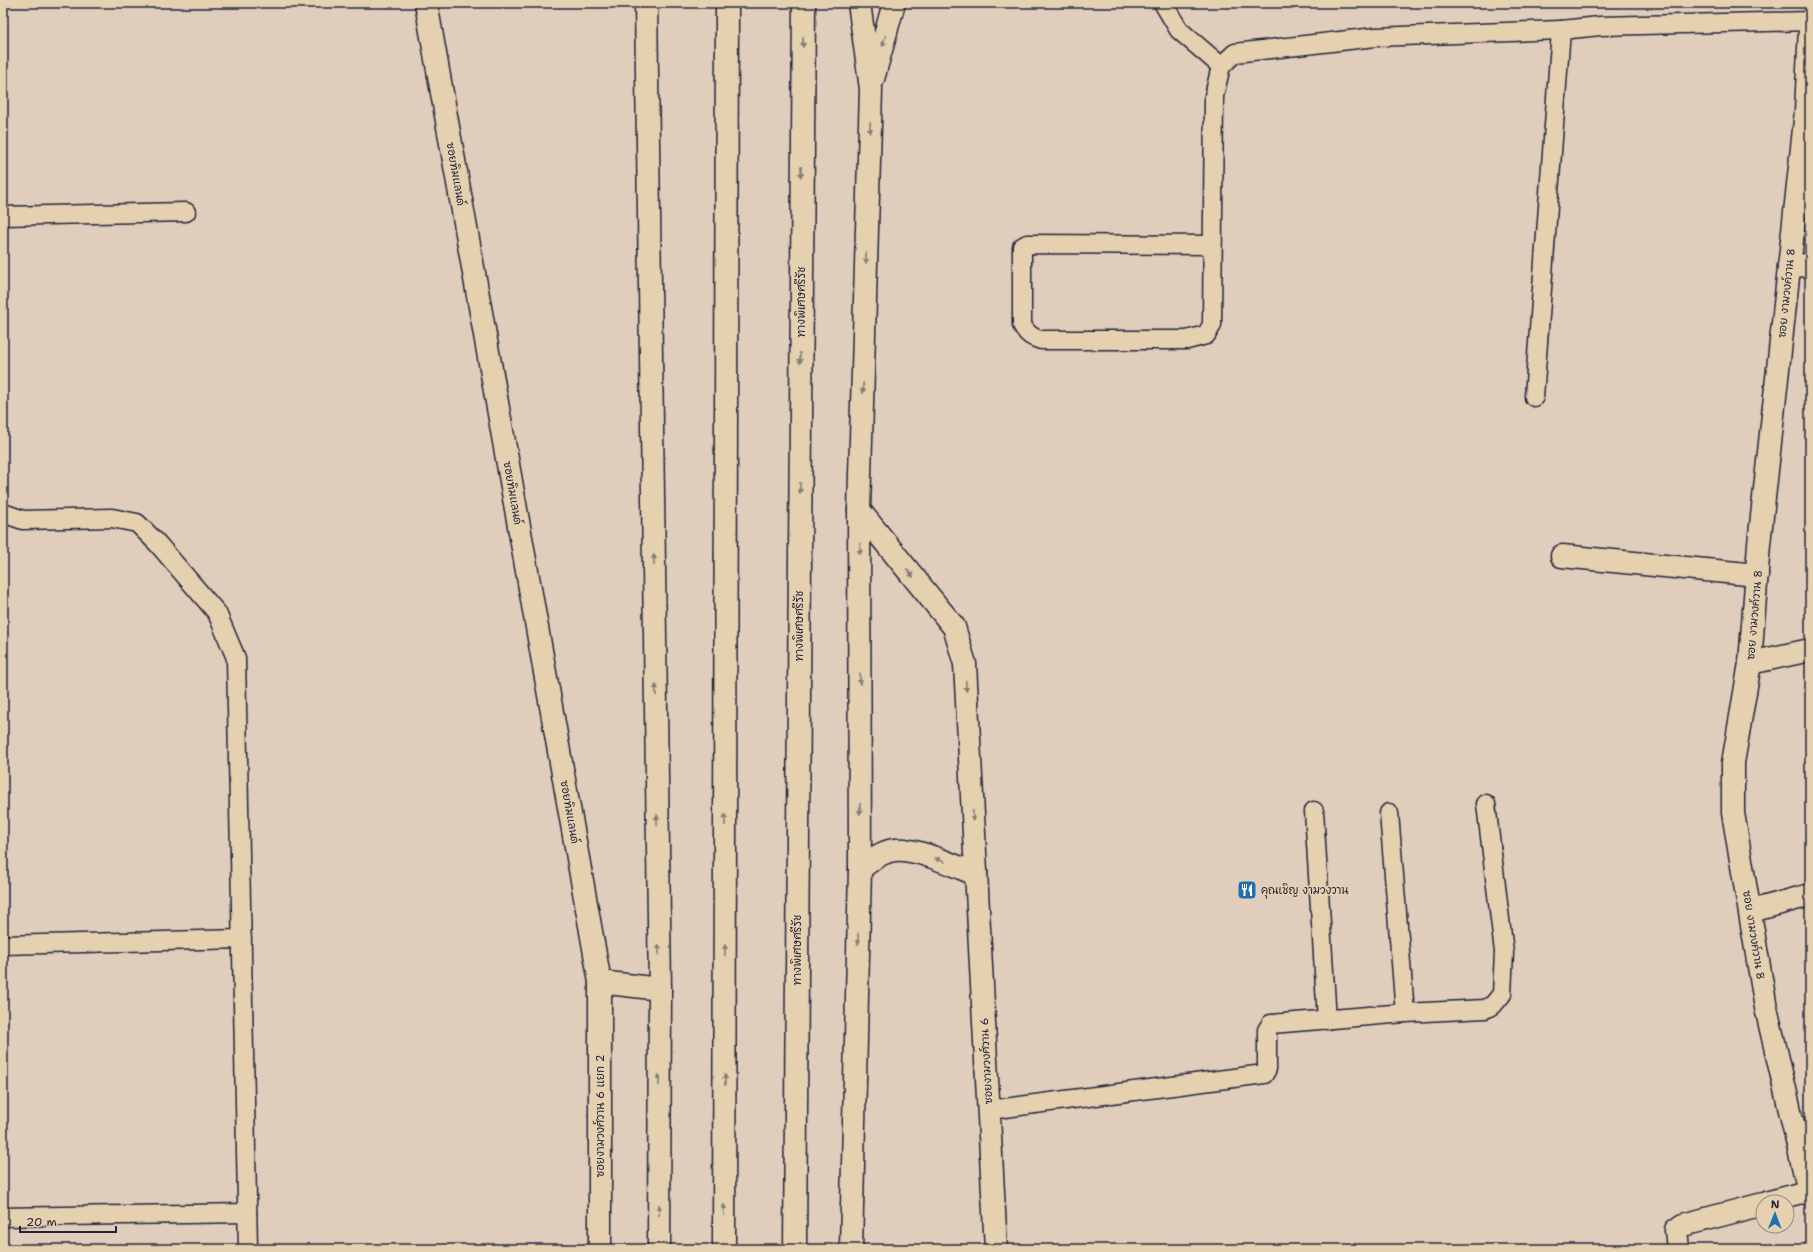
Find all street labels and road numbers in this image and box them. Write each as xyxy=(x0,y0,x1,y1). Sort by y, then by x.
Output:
street label: ซอยทิมแลนด์ xyxy=(443,141,469,207)
street label: ซอย งามวงค์วาน 8 xyxy=(1773,247,1799,339)
street label: ทางพิเศษศรีรัช xyxy=(794,266,809,337)
street label: ซอยทิมแลนด์ xyxy=(500,460,526,526)
street label: ซอย งามวงค์วาน 8 xyxy=(1742,569,1766,661)
street label: ทางพิเศษศรีรัช xyxy=(792,590,807,661)
street label: ซอยทิมแลนด์ xyxy=(557,779,583,845)
street label: ซอย งามวงค์วาน 8 xyxy=(1739,889,1769,981)
street label: ทางพิเศษศรีรัช xyxy=(790,914,805,985)
street label: ซอยงามวงศ์วาน 6 xyxy=(976,1017,996,1105)
street label: ซอยงามวงศ์วาน 6 แยก 2 xyxy=(592,1054,608,1178)

